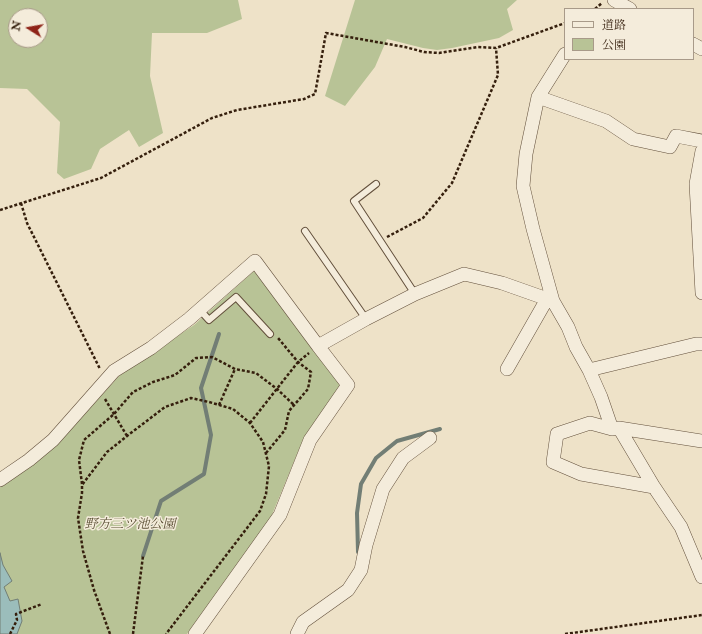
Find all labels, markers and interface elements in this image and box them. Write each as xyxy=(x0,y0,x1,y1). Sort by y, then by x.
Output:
north arrow xyxy=(8,8,48,48)
legend xyxy=(564,8,694,60)
text: 道路 xyxy=(602,18,626,33)
text: N xyxy=(9,20,24,32)
text: 公園 xyxy=(602,38,626,53)
park label: 野方三ツ池公園 xyxy=(85,517,175,533)

